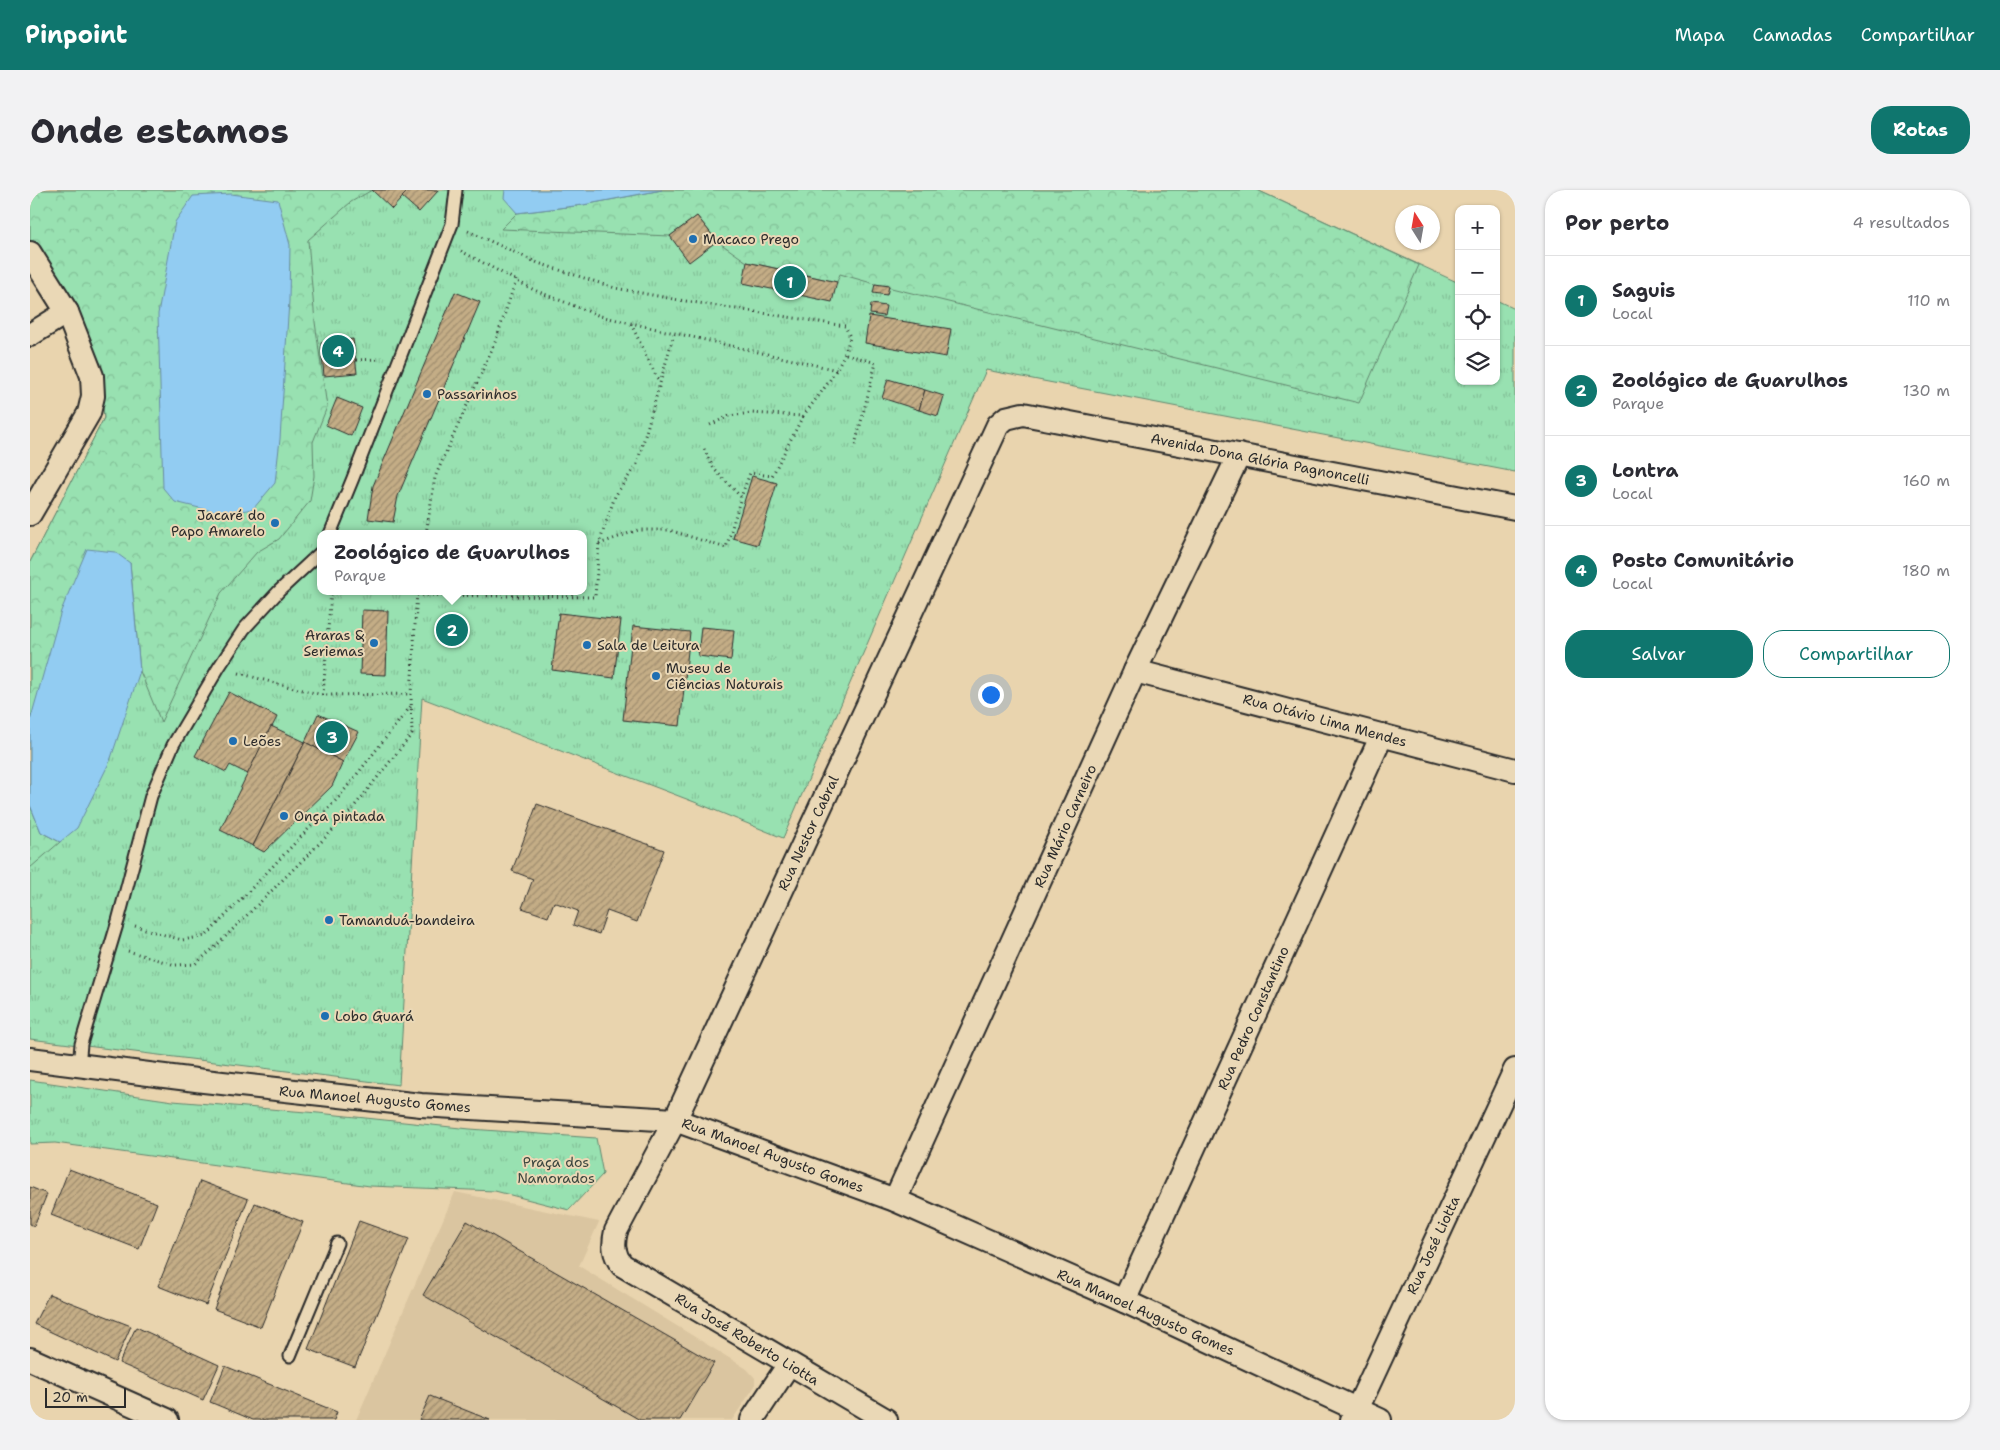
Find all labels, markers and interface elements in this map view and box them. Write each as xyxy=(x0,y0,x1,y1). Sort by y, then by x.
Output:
text: Pinpoint xyxy=(25,19,127,51)
text: Mapa xyxy=(1675,23,1725,47)
text: Camadas xyxy=(1753,23,1833,47)
text: Compartilhar xyxy=(1861,23,1975,47)
button: Rotas xyxy=(1871,106,1970,154)
text: Onde estamos xyxy=(30,107,289,154)
north arrow xyxy=(1395,205,1440,250)
map controls xyxy=(1455,205,1500,385)
button: + xyxy=(1455,205,1500,250)
text: Por perto xyxy=(1565,209,1669,237)
text: 4 resultados xyxy=(1852,212,1950,233)
place label: Macaco Prego xyxy=(703,230,799,248)
marker: Macaco Prego xyxy=(687,233,699,245)
button: − xyxy=(1455,250,1500,295)
pin: 1 xyxy=(774,263,806,301)
text: Saguis xyxy=(1612,278,1675,303)
text: 1 xyxy=(1577,290,1585,311)
text: 110 m xyxy=(1907,290,1950,311)
button: locate xyxy=(1455,295,1500,340)
text: Local xyxy=(1612,303,1653,324)
pin: 4 xyxy=(322,332,354,370)
button: layers xyxy=(1455,340,1500,385)
text: Zoológico de Guarulhos xyxy=(1612,368,1848,393)
text: 2 xyxy=(1575,380,1587,401)
text: 130 m xyxy=(1903,380,1950,401)
place label: Passarinhos xyxy=(437,385,517,403)
marker: Passarinhos xyxy=(421,388,433,400)
text: Parque xyxy=(1612,393,1664,414)
street label: Avenida Dona Glória Pagnoncelli xyxy=(1149,429,1371,489)
text: Lontra xyxy=(1612,458,1678,483)
text: 3 xyxy=(1575,470,1587,491)
text: 160 m xyxy=(1903,470,1950,491)
text: Local xyxy=(1612,483,1653,504)
place label: Jacaré do Papo Amarelo xyxy=(171,506,265,540)
marker: Jacaré do Papo Amarelo xyxy=(269,517,281,529)
popup xyxy=(317,530,587,595)
text: Zoológico de Guarulhos xyxy=(334,540,570,565)
text: Posto Comunitário xyxy=(1612,548,1794,573)
text: 4 xyxy=(1575,560,1587,581)
text: 180 m xyxy=(1902,560,1950,581)
text: Parque xyxy=(334,565,386,586)
text: Local xyxy=(1612,573,1653,594)
pin: 2 xyxy=(436,611,468,649)
place label: Araras & Seriemas xyxy=(303,626,364,660)
button: Salvar xyxy=(1565,630,1753,678)
button: Compartilhar xyxy=(1763,630,1950,678)
place label: Sala de Leitura xyxy=(597,636,700,654)
marker: Araras & Seriemas xyxy=(368,637,380,649)
marker: Sala de Leitura xyxy=(581,639,593,651)
place label: Museu de Ciências Naturais xyxy=(666,659,783,693)
marker: Museu de Ciências Naturais xyxy=(650,670,662,682)
your location xyxy=(978,682,1004,708)
street label: Rua Otávio Lima Mendes xyxy=(1241,689,1409,751)
pin: 3 xyxy=(316,718,348,756)
place label: Leões xyxy=(243,732,281,750)
marker: Leões xyxy=(227,735,239,747)
street label: Rua Mário Carneiro xyxy=(1030,762,1100,890)
street label: Rua Nestor Cabral xyxy=(773,772,843,893)
place label: Onça pintada xyxy=(294,807,385,825)
marker: Onça pintada xyxy=(278,810,290,822)
place label: Tamanduá-bandeira xyxy=(339,911,475,929)
marker: Tamanduá-bandeira xyxy=(323,914,335,926)
street label: Rua Pedro Constantino xyxy=(1213,943,1293,1093)
place label: Lobo Guará xyxy=(335,1007,414,1025)
marker: Lobo Guará xyxy=(319,1010,331,1022)
street label: Rua Manoel Augusto Gomes xyxy=(278,1082,472,1116)
street label: Rua Manoel Augusto Gomes xyxy=(679,1114,867,1196)
park label: Praça dos Namorados xyxy=(517,1153,595,1187)
street label: Rua José Liotta xyxy=(1402,1193,1464,1297)
street label: Rua Manoel Augusto Gomes xyxy=(1054,1265,1238,1359)
street label: Rua José Roberto Liotta xyxy=(672,1289,823,1389)
scale bar xyxy=(45,1385,126,1408)
text: 20 m xyxy=(52,1388,88,1406)

